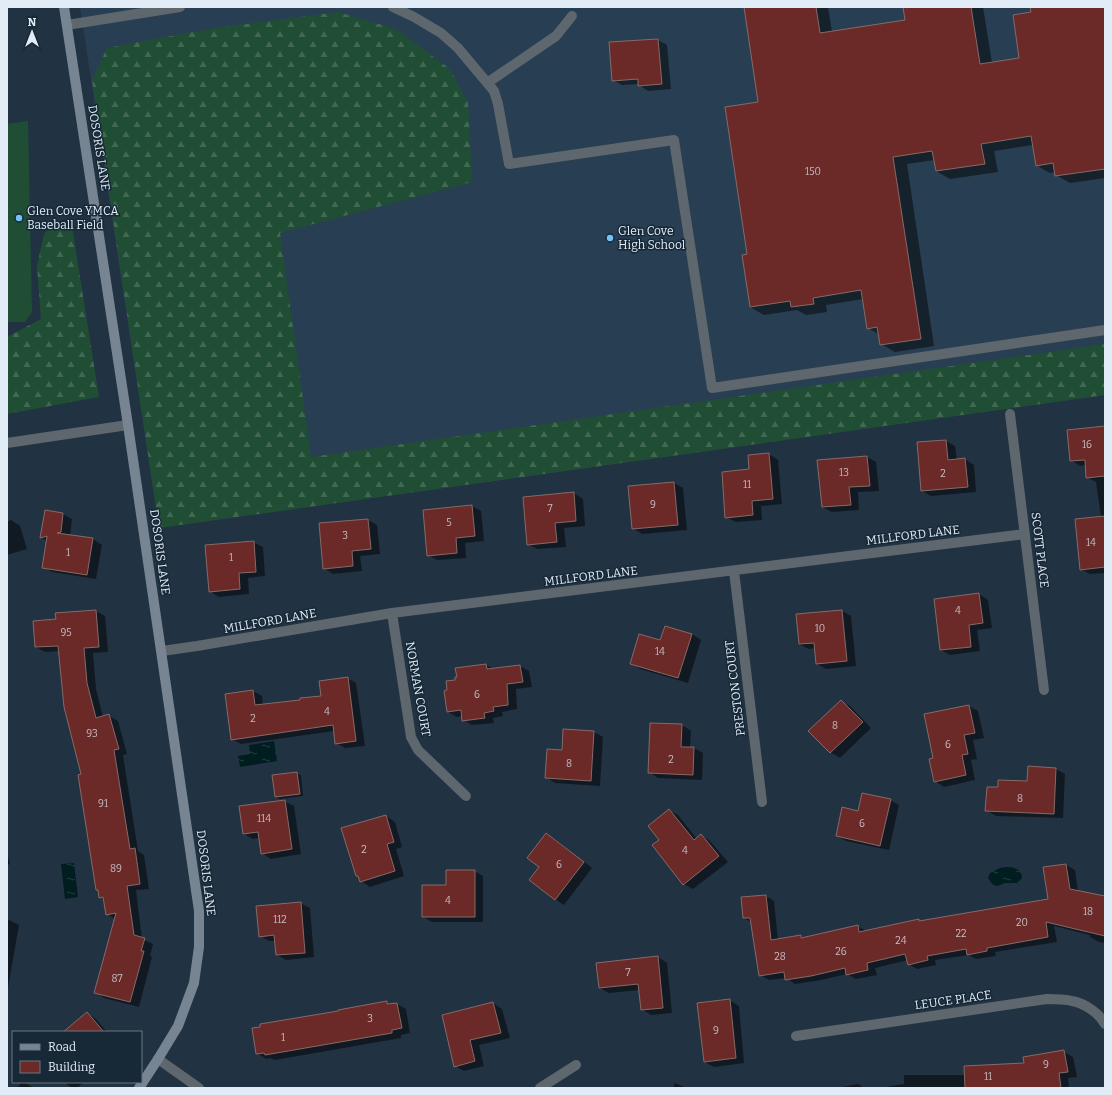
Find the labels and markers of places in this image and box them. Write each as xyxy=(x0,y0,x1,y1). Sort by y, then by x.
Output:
place label: Glen Cove YMCA Baseball Field xyxy=(27,204,119,232)
marker: Glen Cove YMCA Baseball Field xyxy=(14,213,24,223)
place label: Glen Cove High School xyxy=(618,224,686,252)
marker: Glen Cove High School xyxy=(605,233,615,243)

